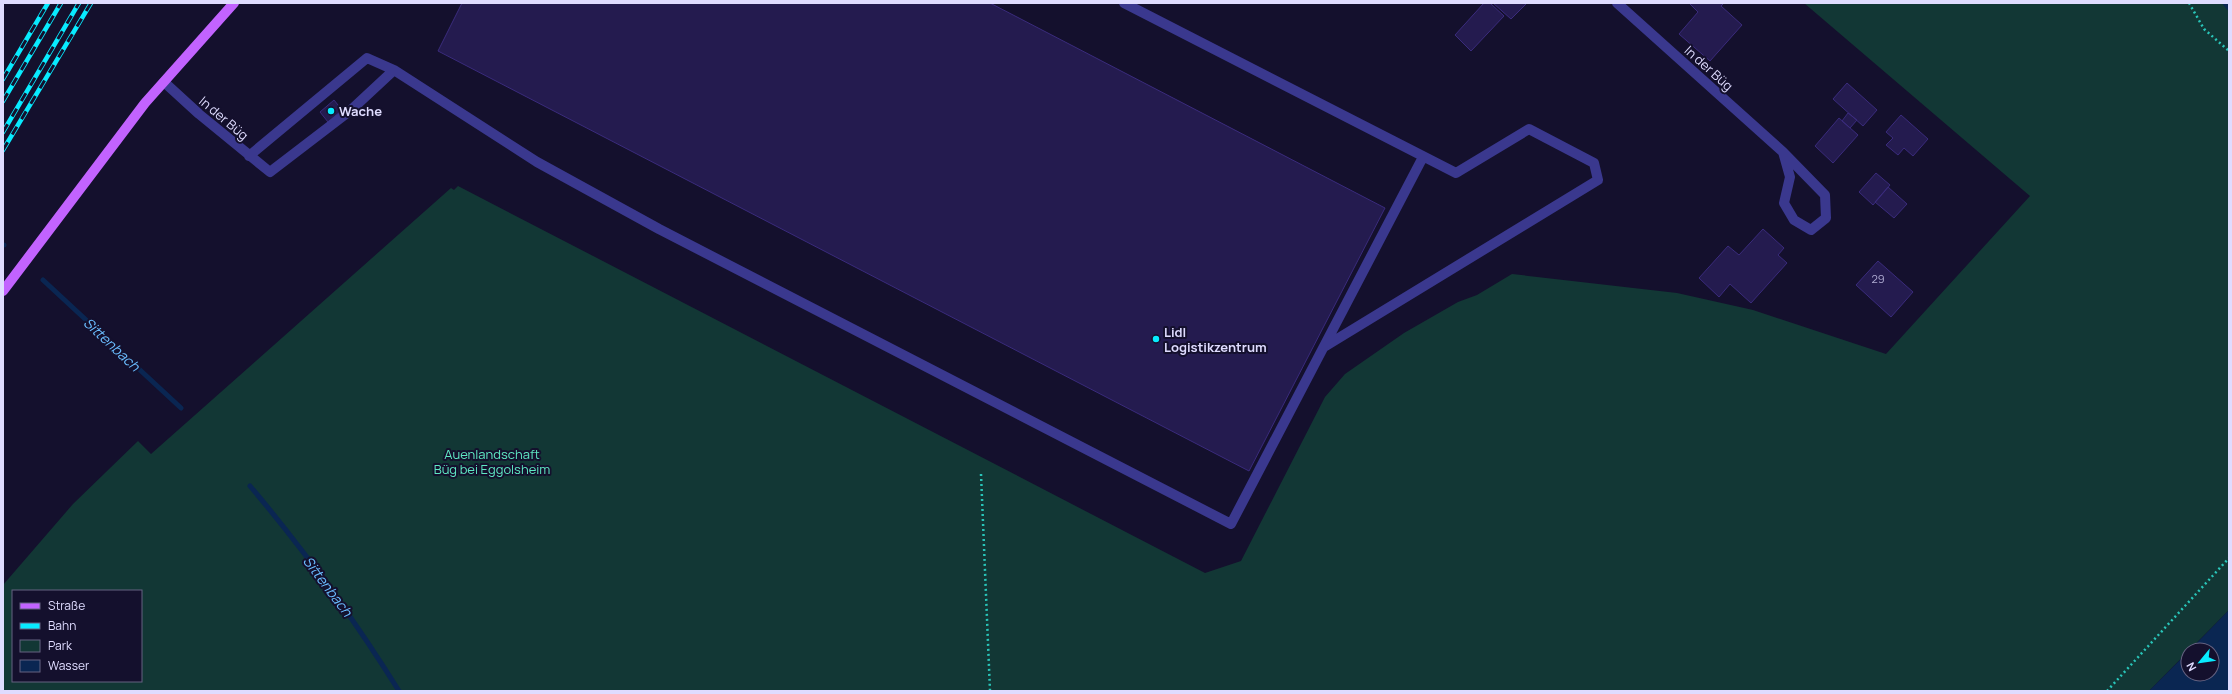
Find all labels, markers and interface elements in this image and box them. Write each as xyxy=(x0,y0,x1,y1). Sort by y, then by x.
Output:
street label: In der Büg xyxy=(1681,41,1737,95)
street label: In der Büg xyxy=(195,92,253,144)
place label: Wache xyxy=(339,102,382,120)
marker: Wache xyxy=(326,106,336,116)
house number: 29 xyxy=(1871,271,1885,286)
water label: Sittenbach xyxy=(80,313,145,376)
place label: Lidl Logistikzentrum xyxy=(1164,323,1267,356)
marker: Lidl Logistikzentrum xyxy=(1151,334,1161,344)
park label: Auenlandschaft Büg bei Eggolsheim xyxy=(434,445,550,478)
water label: Sittenbach xyxy=(299,552,357,620)
legend xyxy=(12,590,142,682)
text: Straße xyxy=(48,597,85,614)
text: Bahn xyxy=(48,617,76,634)
text: Park xyxy=(48,637,73,654)
north arrow xyxy=(2180,642,2220,682)
text: Wasser xyxy=(48,657,90,674)
text: N xyxy=(2182,660,2199,674)

